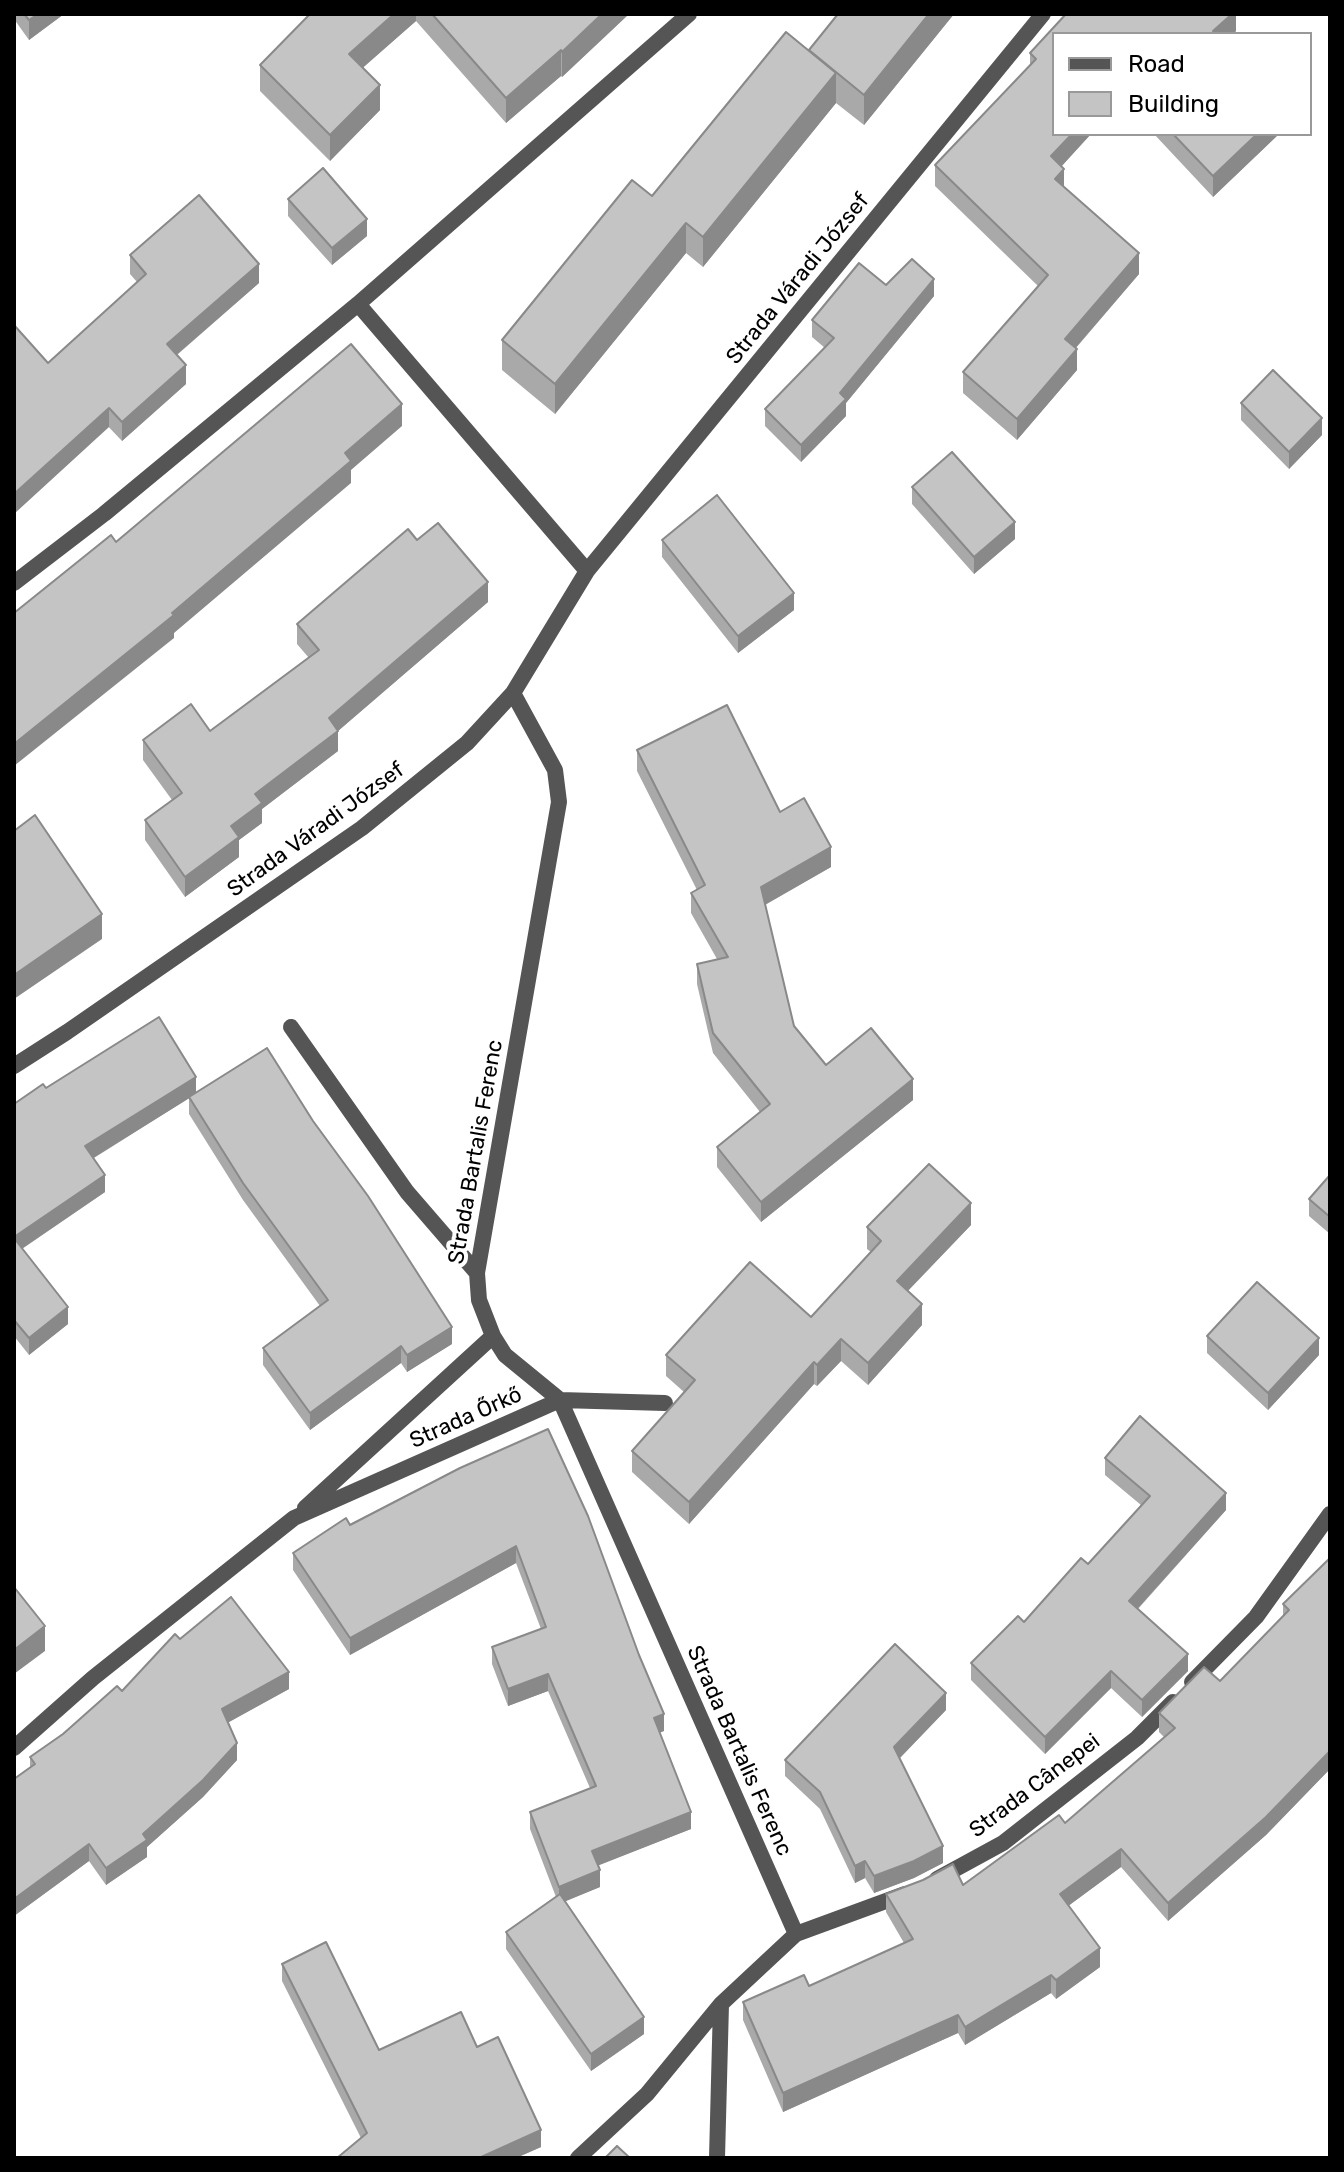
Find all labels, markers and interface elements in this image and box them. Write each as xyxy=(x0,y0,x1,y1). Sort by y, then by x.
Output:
legend xyxy=(1052,32,1312,136)
text: Road xyxy=(1128,50,1185,78)
text: Building xyxy=(1128,90,1219,118)
street label: Strada Váradi József xyxy=(721,188,875,370)
street label: Strada Váradi József xyxy=(222,757,410,903)
street label: Strada Bartalis Ferenc xyxy=(443,1038,509,1266)
street label: Strada Őrkő xyxy=(406,1382,526,1454)
street label: Strada Bartalis Ferenc xyxy=(681,1642,797,1860)
street label: Strada Cânepei xyxy=(965,1728,1105,1844)

